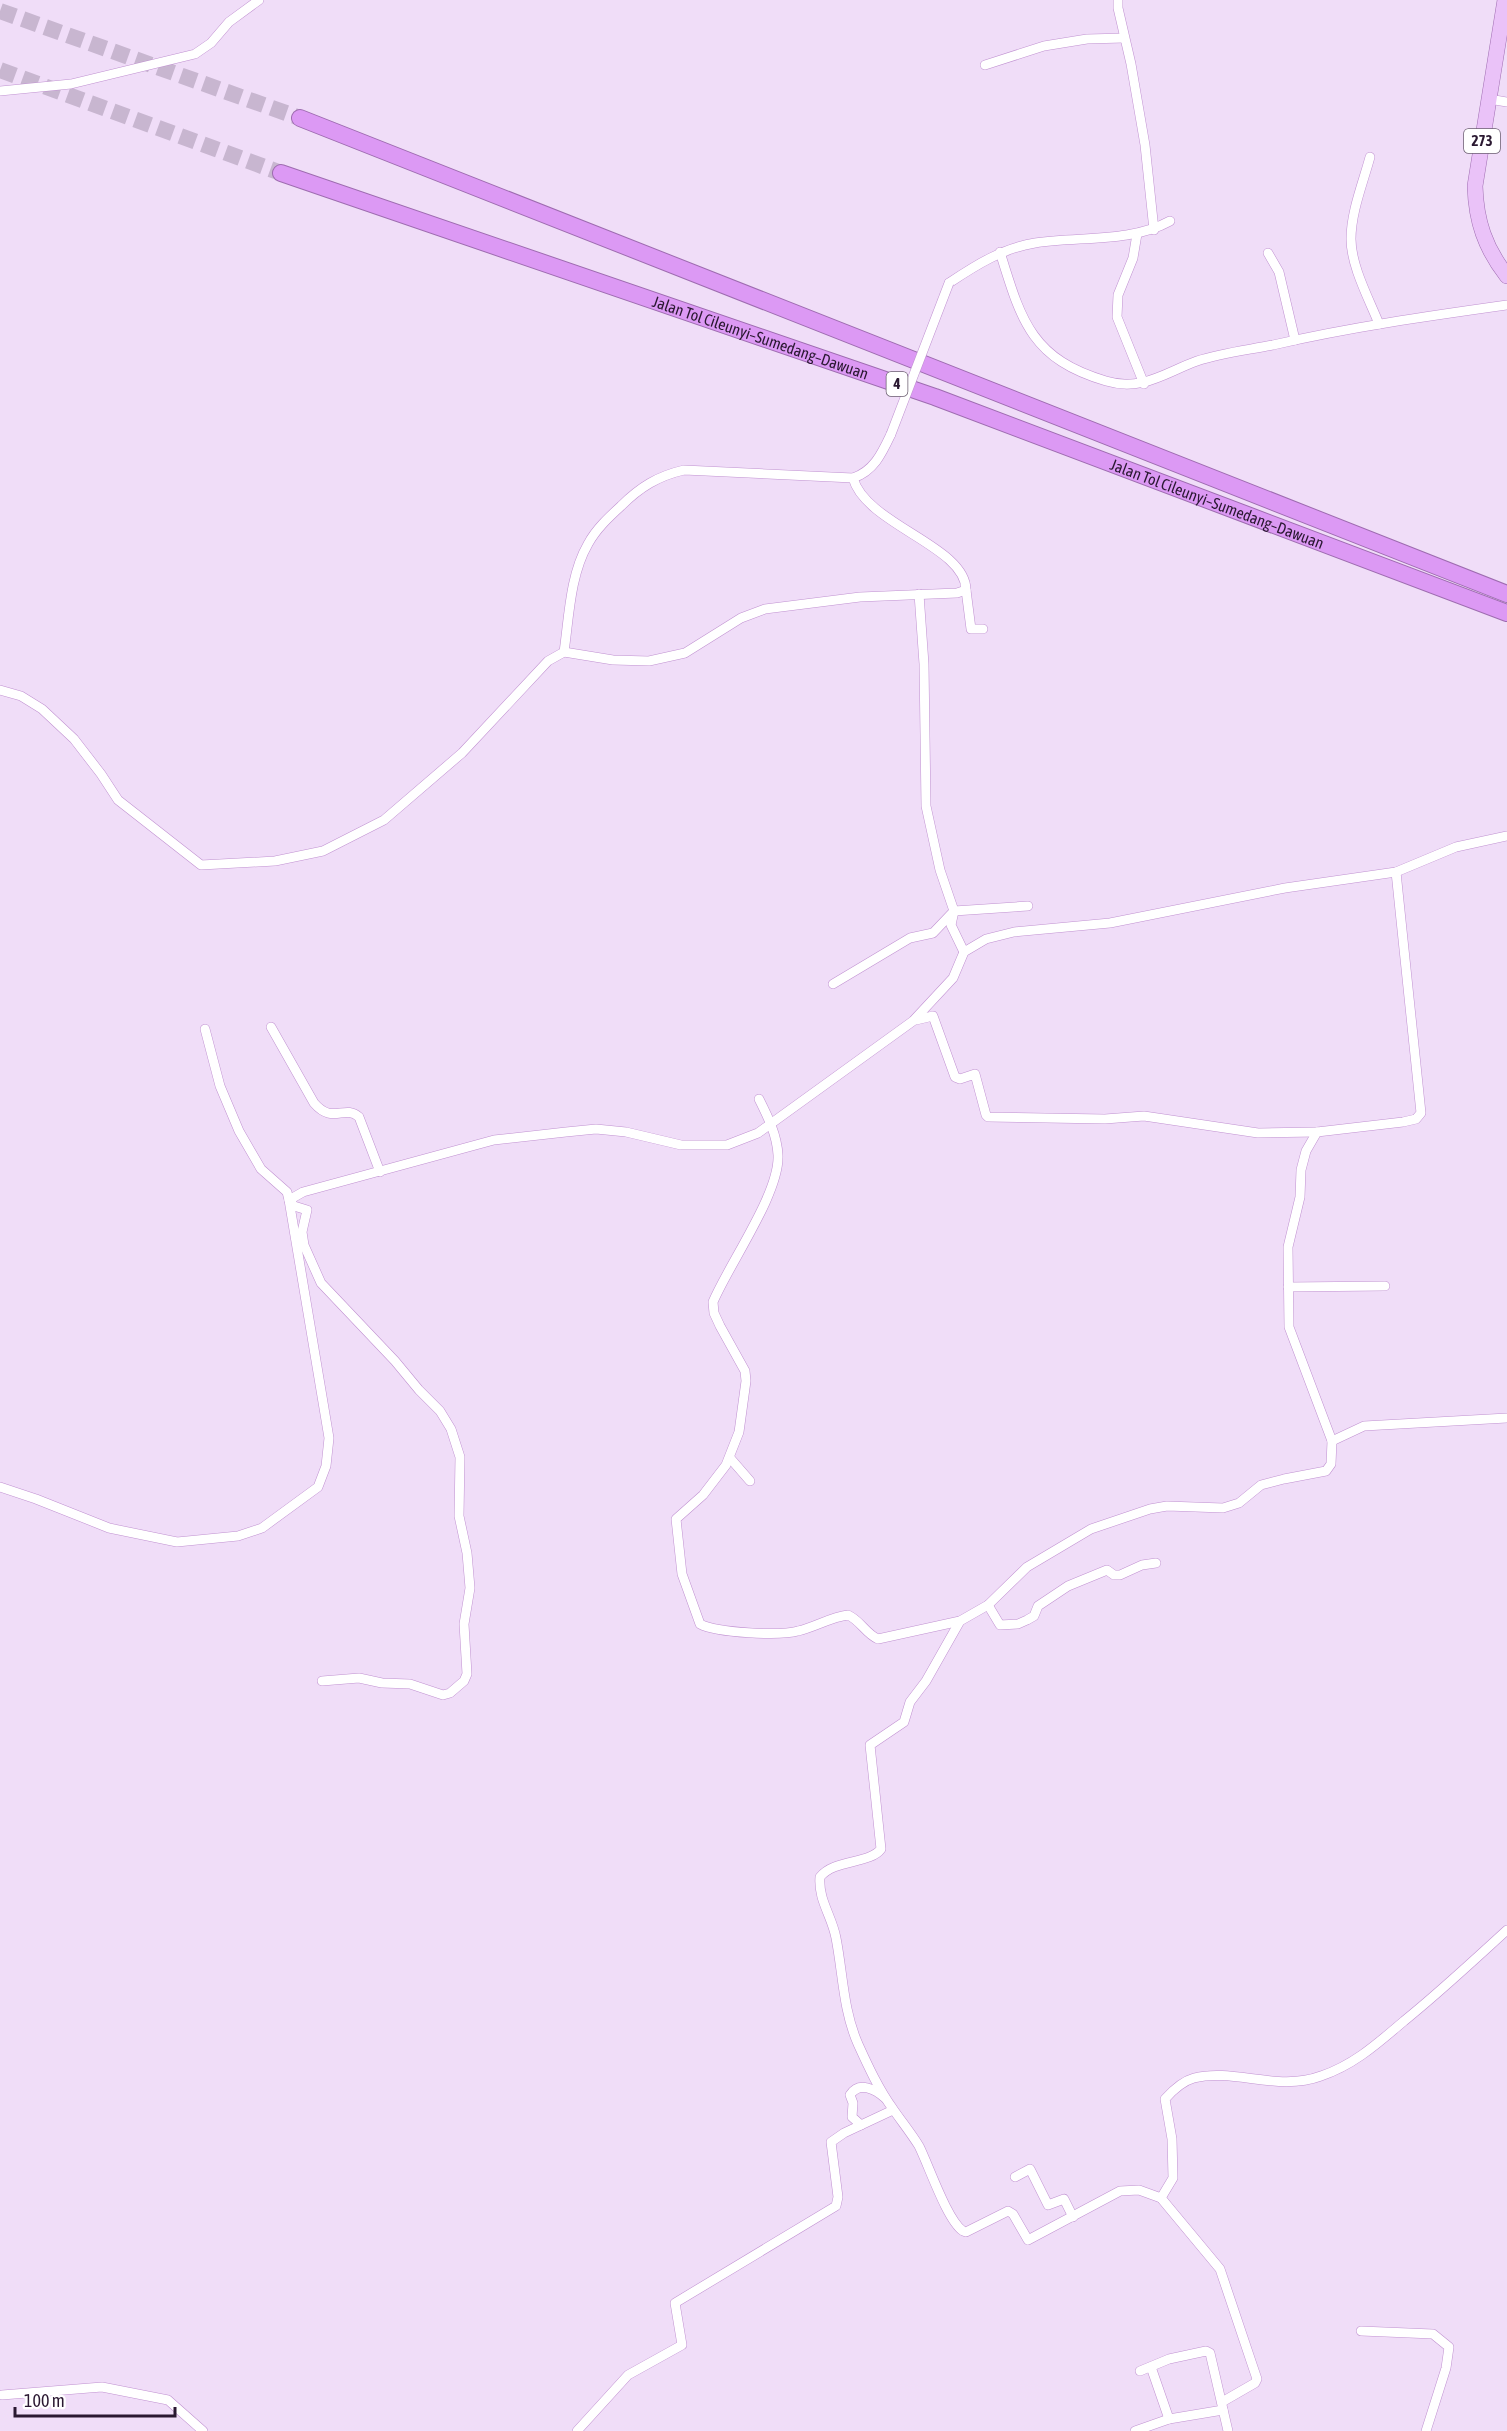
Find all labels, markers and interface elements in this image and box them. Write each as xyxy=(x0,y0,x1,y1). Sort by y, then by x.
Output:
road number: 273 xyxy=(1464,129,1500,153)
street label: Jalan Tol Cileunyi–Sumedang–Dawuan xyxy=(650,292,871,383)
road number: 4 xyxy=(886,372,908,396)
street label: Jalan Tol Cileunyi–Sumedang–Dawuan xyxy=(1108,455,1327,552)
scale bar xyxy=(15,2380,176,2418)
text: 100 m xyxy=(24,2390,65,2411)

